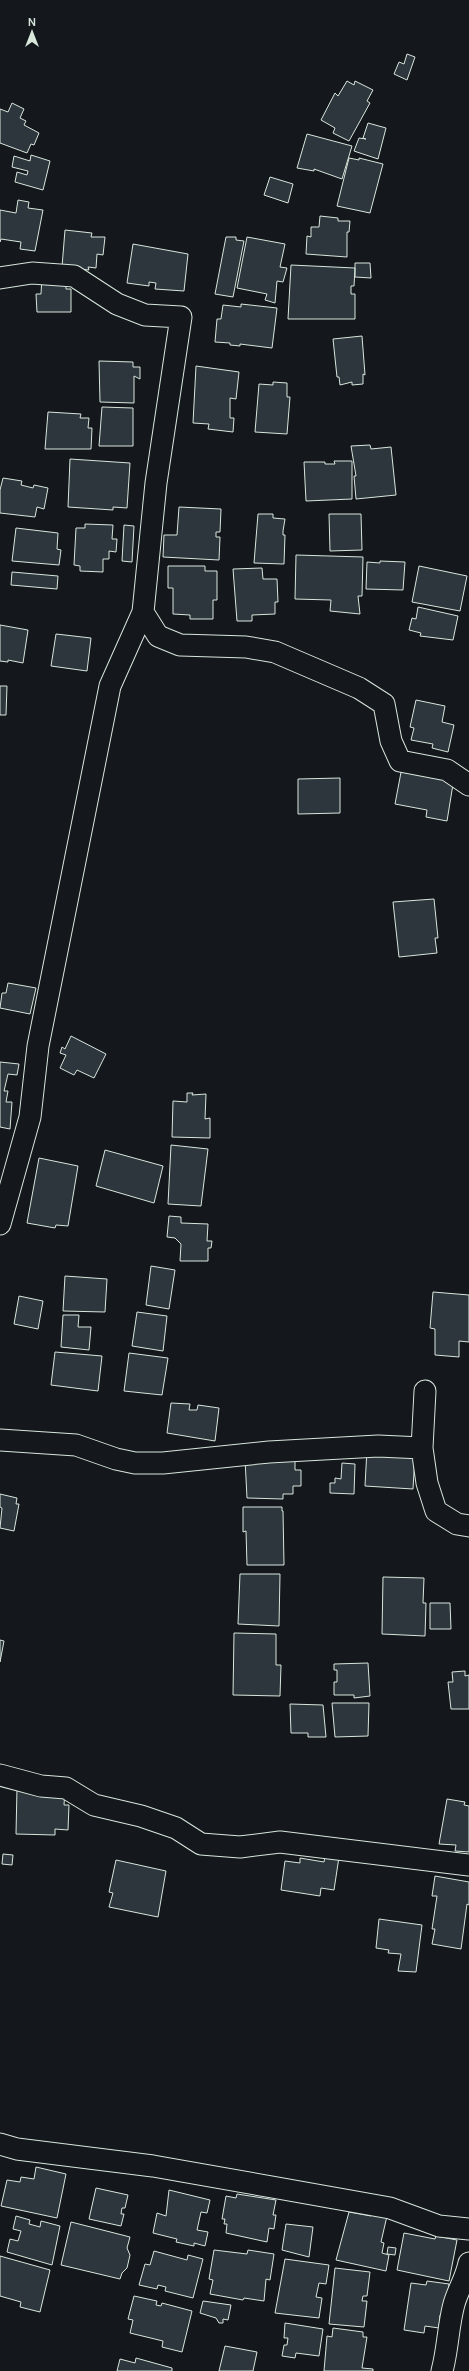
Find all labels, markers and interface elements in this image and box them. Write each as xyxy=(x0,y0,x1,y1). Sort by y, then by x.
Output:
north arrow xyxy=(12,12,52,52)
text: N xyxy=(28,14,36,29)

